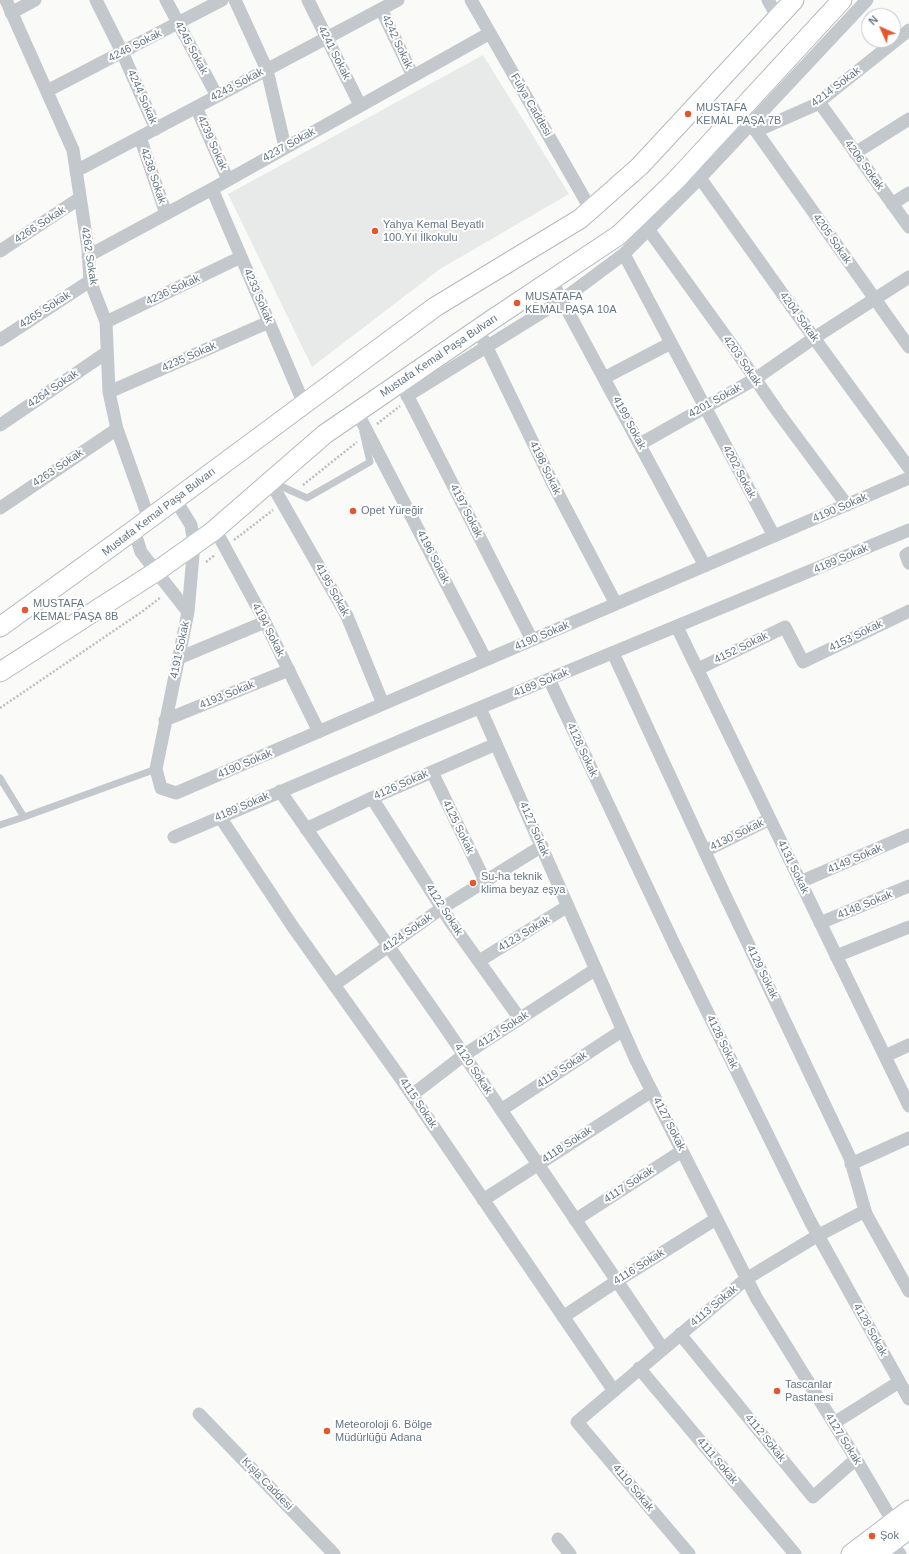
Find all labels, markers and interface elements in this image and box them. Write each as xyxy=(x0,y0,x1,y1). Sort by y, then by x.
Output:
north arrow xyxy=(861,8,901,48)
street label: 4242 Sokak xyxy=(379,13,415,71)
text: N xyxy=(866,13,880,27)
street label: 4245 Sokak xyxy=(172,19,210,77)
street label: 4241 Sokak xyxy=(315,24,353,82)
street label: 4246 Sokak xyxy=(106,27,164,65)
street label: 4214 Sokak xyxy=(809,64,863,110)
street label: 4243 Sokak xyxy=(208,66,266,104)
street label: 4244 Sokak xyxy=(124,68,160,126)
street label: Fulya Caddesi xyxy=(508,71,554,139)
place label: MUSTAFA KEMAL PAŞA 7B xyxy=(696,101,781,127)
marker: MUSTAFA KEMAL PAŞA 7B xyxy=(683,109,693,119)
street label: 4239 Sokak xyxy=(194,114,230,172)
street label: 4237 Sokak xyxy=(260,125,318,165)
street label: 4206 Sokak xyxy=(842,138,886,192)
street label: 4238 Sokak xyxy=(137,146,169,206)
street label: 4266 Sokak xyxy=(12,204,68,246)
street label: 4205 Sokak xyxy=(810,211,854,267)
place label: Yahya Kemal Beyatlı 100.Yıl İlkokulu xyxy=(383,218,484,244)
street label: 4262 Sokak xyxy=(78,226,100,286)
marker: Yahya Kemal Beyatlı 100.Yıl İlkokulu xyxy=(370,226,380,236)
street label: 4233 Sokak xyxy=(241,267,275,325)
street label: 4236 Sokak xyxy=(144,272,202,308)
street label: 4265 Sokak xyxy=(17,289,73,331)
place label: MUSATAFA KEMAL PAŞA 10A xyxy=(525,290,617,316)
street label: 4204 Sokak xyxy=(777,290,821,344)
marker: MUSATAFA KEMAL PAŞA 10A xyxy=(512,298,522,308)
street label: Mustafa Kemal Paşa Bulvarı xyxy=(378,312,500,400)
street label: 4203 Sokak xyxy=(720,333,764,389)
street label: 4235 Sokak xyxy=(160,339,218,375)
street label: 4264 Sokak xyxy=(25,367,81,411)
street label: 4201 Sokak xyxy=(686,381,744,421)
street label: 4199 Sokak xyxy=(610,394,648,452)
street label: 4198 Sokak xyxy=(526,439,564,497)
street label: 4202 Sokak xyxy=(720,443,758,501)
street label: 4263 Sokak xyxy=(30,446,86,490)
street label: Mustafa Kemal Paşa Bulvarı xyxy=(100,465,218,559)
street label: 4197 Sokak xyxy=(447,482,485,540)
street label: 4190 Sokak xyxy=(811,491,869,525)
place label: Opet Yüreğir xyxy=(361,504,423,518)
marker: Opet Yüreğir xyxy=(348,506,358,516)
street label: 4196 Sokak xyxy=(414,528,452,586)
street label: 4189 Sokak xyxy=(812,542,870,576)
street label: 4195 Sokak xyxy=(312,561,352,619)
place label: MUSTAFA KEMAL PAŞA 8B xyxy=(33,597,118,623)
street label: 4194 Sokak xyxy=(249,601,287,659)
marker: MUSTAFA KEMAL PAŞA 8B xyxy=(20,605,30,615)
street label: 4153 Sokak xyxy=(827,617,885,655)
street label: 4190 Sokak xyxy=(513,619,571,653)
street label: 4191 Sokak xyxy=(168,620,192,680)
street label: 4152 Sokak xyxy=(712,629,770,667)
street label: 4189 Sokak xyxy=(512,666,570,700)
street label: 4193 Sokak xyxy=(198,678,256,712)
street label: 4128 Sokak xyxy=(564,721,600,779)
street label: 4190 Sokak xyxy=(216,747,274,781)
street label: 4126 Sokak xyxy=(372,767,430,803)
street label: 4189 Sokak xyxy=(213,790,271,824)
street label: 4125 Sokak xyxy=(439,798,477,856)
street label: 4127 Sokak xyxy=(516,800,552,858)
street label: 4130 Sokak xyxy=(708,816,766,854)
street label: 4131 Sokak xyxy=(774,838,812,896)
street label: 4149 Sokak xyxy=(826,842,884,876)
place label: Su-ha teknik klima beyaz eşya xyxy=(481,870,565,896)
marker: Su-ha teknik klima beyaz eşya xyxy=(468,878,478,888)
street label: 4122 Sokak xyxy=(423,882,465,938)
street label: 4148 Sokak xyxy=(836,888,894,922)
street label: 4124 Sokak xyxy=(379,911,435,955)
street label: 4123 Sokak xyxy=(496,913,552,955)
street label: 4129 Sokak xyxy=(743,943,781,1001)
street label: 4121 Sokak xyxy=(475,1009,531,1051)
street label: 4128 Sokak xyxy=(703,1013,741,1071)
street label: 4120 Sokak xyxy=(451,1041,495,1097)
street label: 4119 Sokak xyxy=(534,1049,590,1091)
street label: 4115 Sokak xyxy=(397,1076,439,1130)
street label: 4127 Sokak xyxy=(650,1095,688,1153)
street label: 4118 Sokak xyxy=(539,1124,595,1166)
street label: 4117 Sokak xyxy=(601,1164,657,1206)
street label: 4116 Sokak xyxy=(611,1246,667,1288)
street label: 4113 Sokak xyxy=(688,1283,740,1329)
street label: 4128 Sokak xyxy=(850,1301,890,1359)
place label: Tascanlar Pastanesi xyxy=(785,1378,833,1404)
marker: Tascanlar Pastanesi xyxy=(772,1386,782,1396)
street label: 4127 Sokak xyxy=(822,1411,864,1467)
street label: 4112 Sokak xyxy=(742,1412,788,1464)
place label: Meteoroloji 6. Bölge Müdürlüğü Adana xyxy=(335,1418,432,1444)
marker: Meteoroloji 6. Bölge Müdürlüğü Adana xyxy=(322,1426,332,1436)
street label: 4111 Sokak xyxy=(694,1435,740,1487)
street label: Kışla Caddesi xyxy=(239,1455,295,1513)
street label: 4110 Sokak xyxy=(610,1462,656,1514)
place label: Şok xyxy=(880,1529,899,1543)
marker: Şok xyxy=(867,1531,877,1541)

